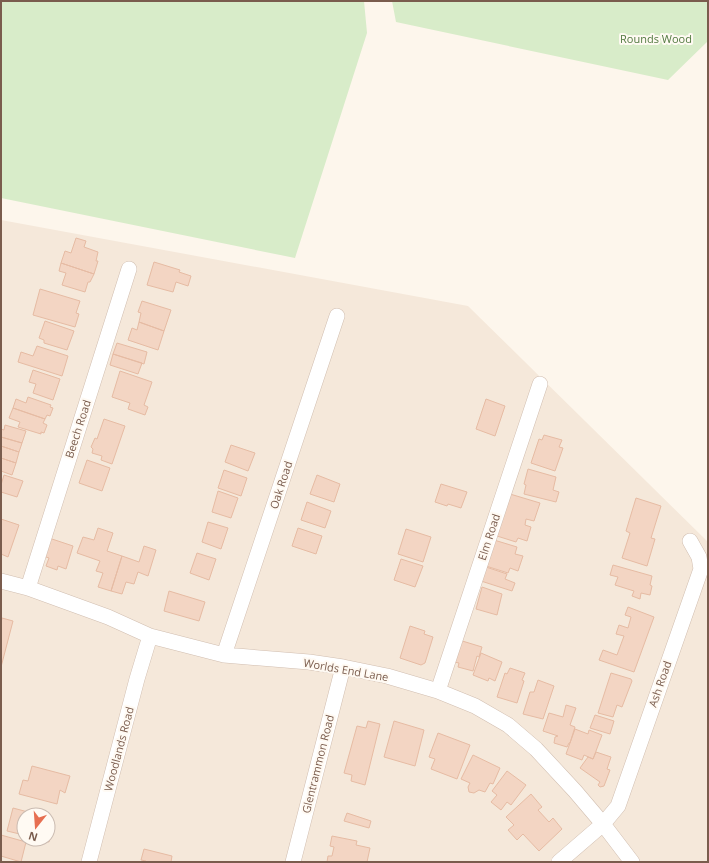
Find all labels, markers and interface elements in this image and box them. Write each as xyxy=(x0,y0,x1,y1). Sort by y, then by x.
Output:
park label: Rounds Wood xyxy=(620,31,692,46)
street label: Beech Road xyxy=(61,398,94,460)
street label: Oak Road xyxy=(266,459,295,511)
street label: Elm Road xyxy=(474,512,503,562)
street label: Worlds End Lane xyxy=(302,655,390,684)
street label: Ash Road xyxy=(645,659,674,709)
street label: Woodlands Road xyxy=(100,705,137,793)
street label: Glentrammon Road xyxy=(298,713,337,815)
north arrow xyxy=(16,807,56,847)
text: N xyxy=(26,829,39,846)

